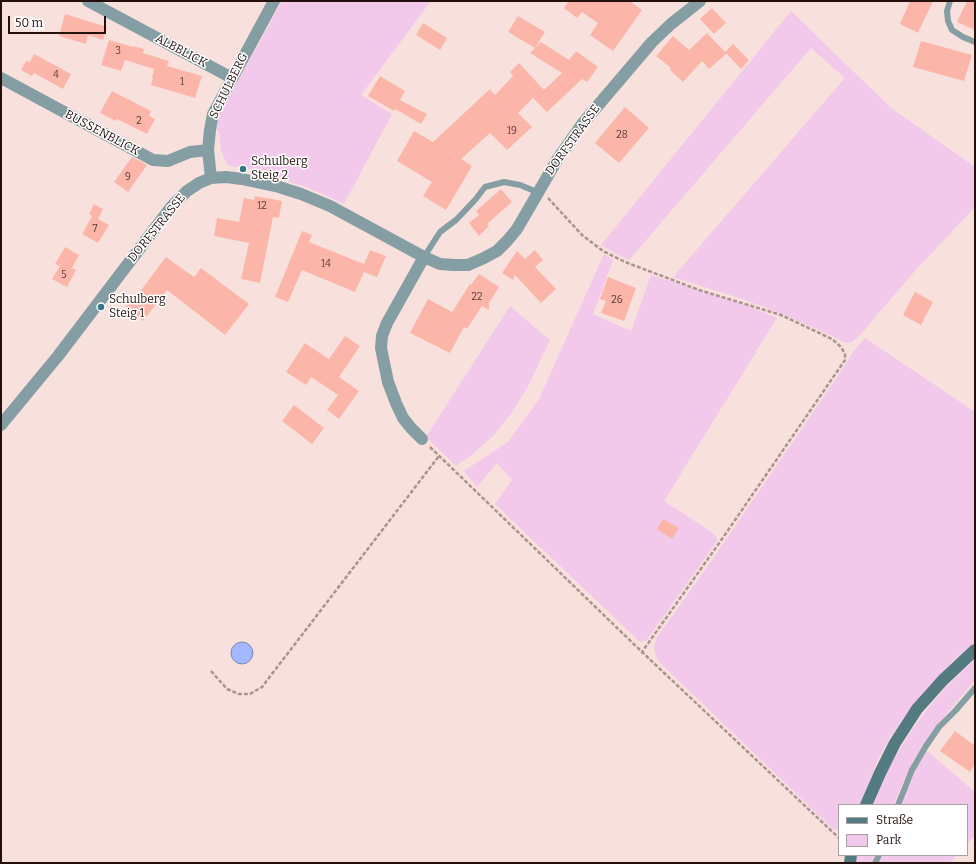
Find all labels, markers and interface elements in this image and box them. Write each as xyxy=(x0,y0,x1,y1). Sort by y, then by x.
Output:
scale bar xyxy=(10,8,108,34)
text: 50 m xyxy=(15,16,43,30)
street label: ALBBLICK xyxy=(153,31,209,71)
house number: 3 xyxy=(115,45,121,57)
street label: SCHULBERG xyxy=(207,51,251,121)
house number: 4 xyxy=(53,69,59,81)
house number: 1 xyxy=(180,76,184,88)
street label: DORFSTRASSE xyxy=(543,102,603,178)
street label: BUSSENBLICK xyxy=(62,107,142,159)
house number: 2 xyxy=(136,115,142,127)
house number: 19 xyxy=(507,125,517,137)
house number: 28 xyxy=(616,129,628,141)
place label: Schulberg Steig 2 xyxy=(251,155,308,183)
marker: Schulberg Steig 2 xyxy=(238,164,248,174)
house number: 9 xyxy=(125,171,131,183)
street label: DORFSTRASSE xyxy=(125,191,189,265)
house number: 12 xyxy=(257,200,267,212)
house number: 7 xyxy=(92,223,98,235)
house number: 14 xyxy=(321,258,331,270)
house number: 5 xyxy=(61,269,67,281)
house number: 22 xyxy=(472,291,482,303)
place label: Schulberg Steig 1 xyxy=(109,293,166,321)
house number: 26 xyxy=(611,294,623,306)
marker: Schulberg Steig 1 xyxy=(96,302,106,312)
legend xyxy=(838,804,968,856)
text: Straße xyxy=(876,813,913,827)
text: Park xyxy=(876,833,901,847)

